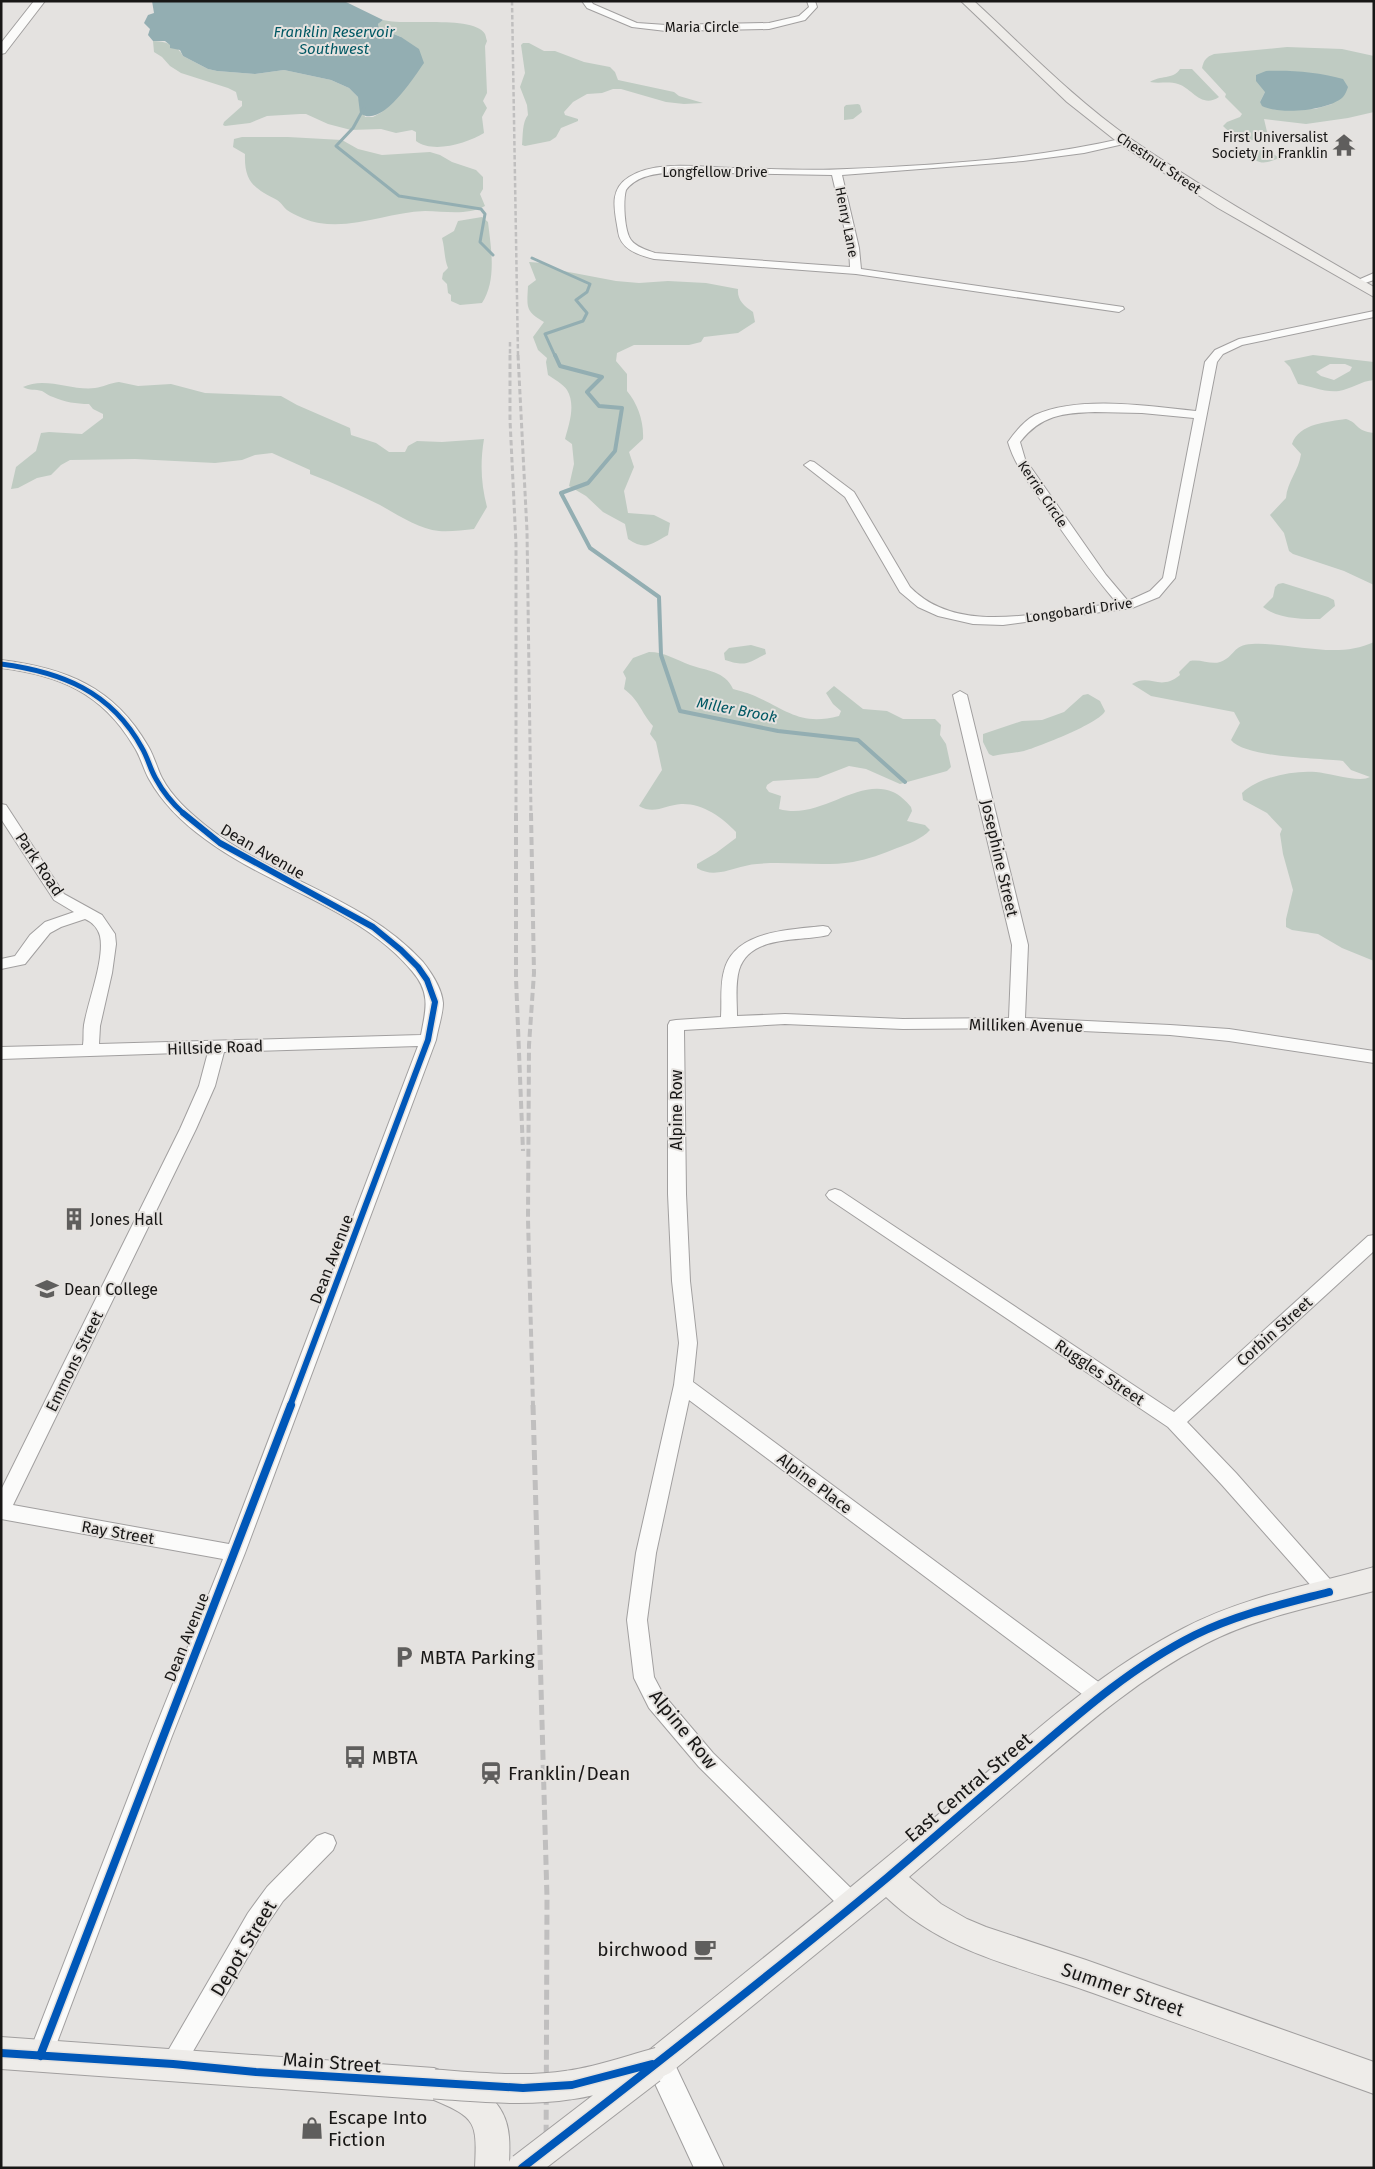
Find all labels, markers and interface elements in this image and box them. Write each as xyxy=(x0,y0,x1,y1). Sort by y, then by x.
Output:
street label: Maria Circle xyxy=(665,19,739,36)
water label: Franklin Reservoir Southwest xyxy=(273,23,396,58)
street label: Chestnut Street xyxy=(1113,129,1205,198)
place label: First Universalist Society in Franklin xyxy=(1212,129,1329,162)
temple icon: First Universalist Society in Franklin xyxy=(1331,132,1357,158)
street label: Longfellow Drive xyxy=(662,164,768,181)
street label: Henry Lane xyxy=(831,185,862,259)
street label: Kerrie Circle xyxy=(1014,458,1071,531)
street label: Longobardi Drive xyxy=(1024,595,1134,626)
water label: Miller Brook xyxy=(695,693,779,727)
street label: Josephine Street xyxy=(977,798,1022,919)
street label: Dean Avenue xyxy=(217,820,308,883)
street label: Park Road xyxy=(11,829,68,900)
street label: Milliken Avenue xyxy=(969,1015,1083,1036)
street label: Hillside Road xyxy=(167,1036,263,1059)
street label: Alpine Row xyxy=(667,1069,686,1150)
building icon: Jones Hall xyxy=(61,1206,87,1232)
place label: Jones Hall xyxy=(90,1210,163,1229)
street label: Dean Avenue xyxy=(306,1212,357,1307)
school or university icon: Dean College xyxy=(34,1276,60,1302)
place label: Dean College xyxy=(64,1280,158,1299)
street label: Corbin Street xyxy=(1233,1292,1316,1370)
street label: Emmons Street xyxy=(42,1308,107,1415)
street label: Ruggles Street xyxy=(1051,1335,1148,1410)
street label: Alpine Place xyxy=(774,1449,856,1518)
street label: Ray Street xyxy=(80,1517,156,1548)
street label: Dean Avenue xyxy=(160,1590,213,1684)
parking icon: MBTA Parking xyxy=(391,1644,417,1670)
place label: MBTA Parking xyxy=(420,1646,535,1669)
street label: Alpine Row xyxy=(645,1685,723,1774)
street label: East Central Street xyxy=(900,1728,1036,1847)
bus stop icon: MBTA xyxy=(342,1744,368,1770)
place label: MBTA xyxy=(372,1746,418,1769)
station icon: Franklin/Dean xyxy=(478,1760,504,1786)
place label: Franklin/Dean xyxy=(508,1762,630,1785)
street label: Depot Street xyxy=(206,1896,281,2001)
cafe icon: birchwood xyxy=(692,1936,718,1962)
place label: birchwood xyxy=(597,1938,688,1961)
street label: Summer Street xyxy=(1058,1958,1187,2021)
street label: Main Street xyxy=(282,2048,382,2077)
place label: Escape Into Fiction xyxy=(328,2106,427,2151)
shop icon: Escape Into Fiction xyxy=(299,2115,325,2141)

